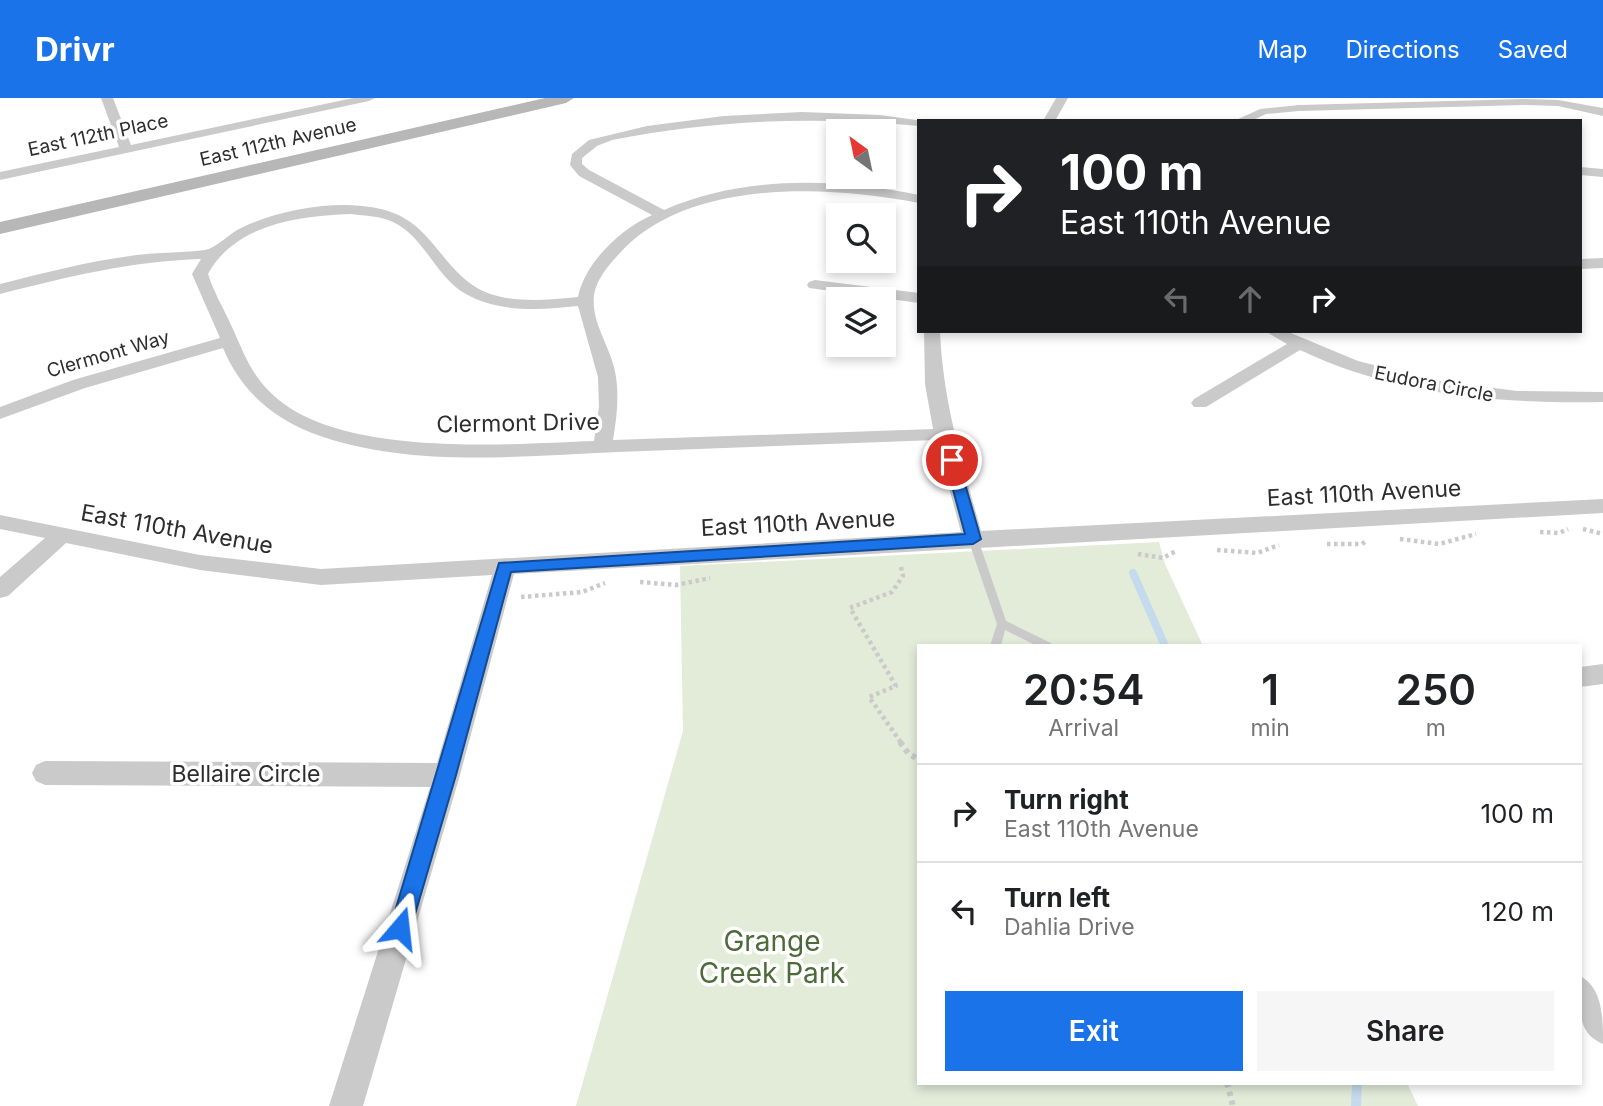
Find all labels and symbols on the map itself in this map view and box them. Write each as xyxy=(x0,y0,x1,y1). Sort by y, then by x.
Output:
street label: East 112th Place xyxy=(26,109,170,161)
street label: East 112th Avenue xyxy=(197,113,359,171)
north arrow xyxy=(826,119,896,189)
street label: Clermont Way xyxy=(44,325,172,383)
street label: Eudora Circle xyxy=(1373,361,1495,407)
street label: Clermont Drive xyxy=(436,408,600,438)
pin xyxy=(922,430,982,490)
street label: East 110th Avenue xyxy=(1266,474,1462,512)
street label: East 110th Avenue xyxy=(79,498,275,560)
street label: East 110th Avenue xyxy=(700,504,896,542)
street label: Bellaire Circle xyxy=(171,760,321,788)
position arrow xyxy=(363,891,437,965)
park label: Grange Creek Park xyxy=(699,924,845,990)

